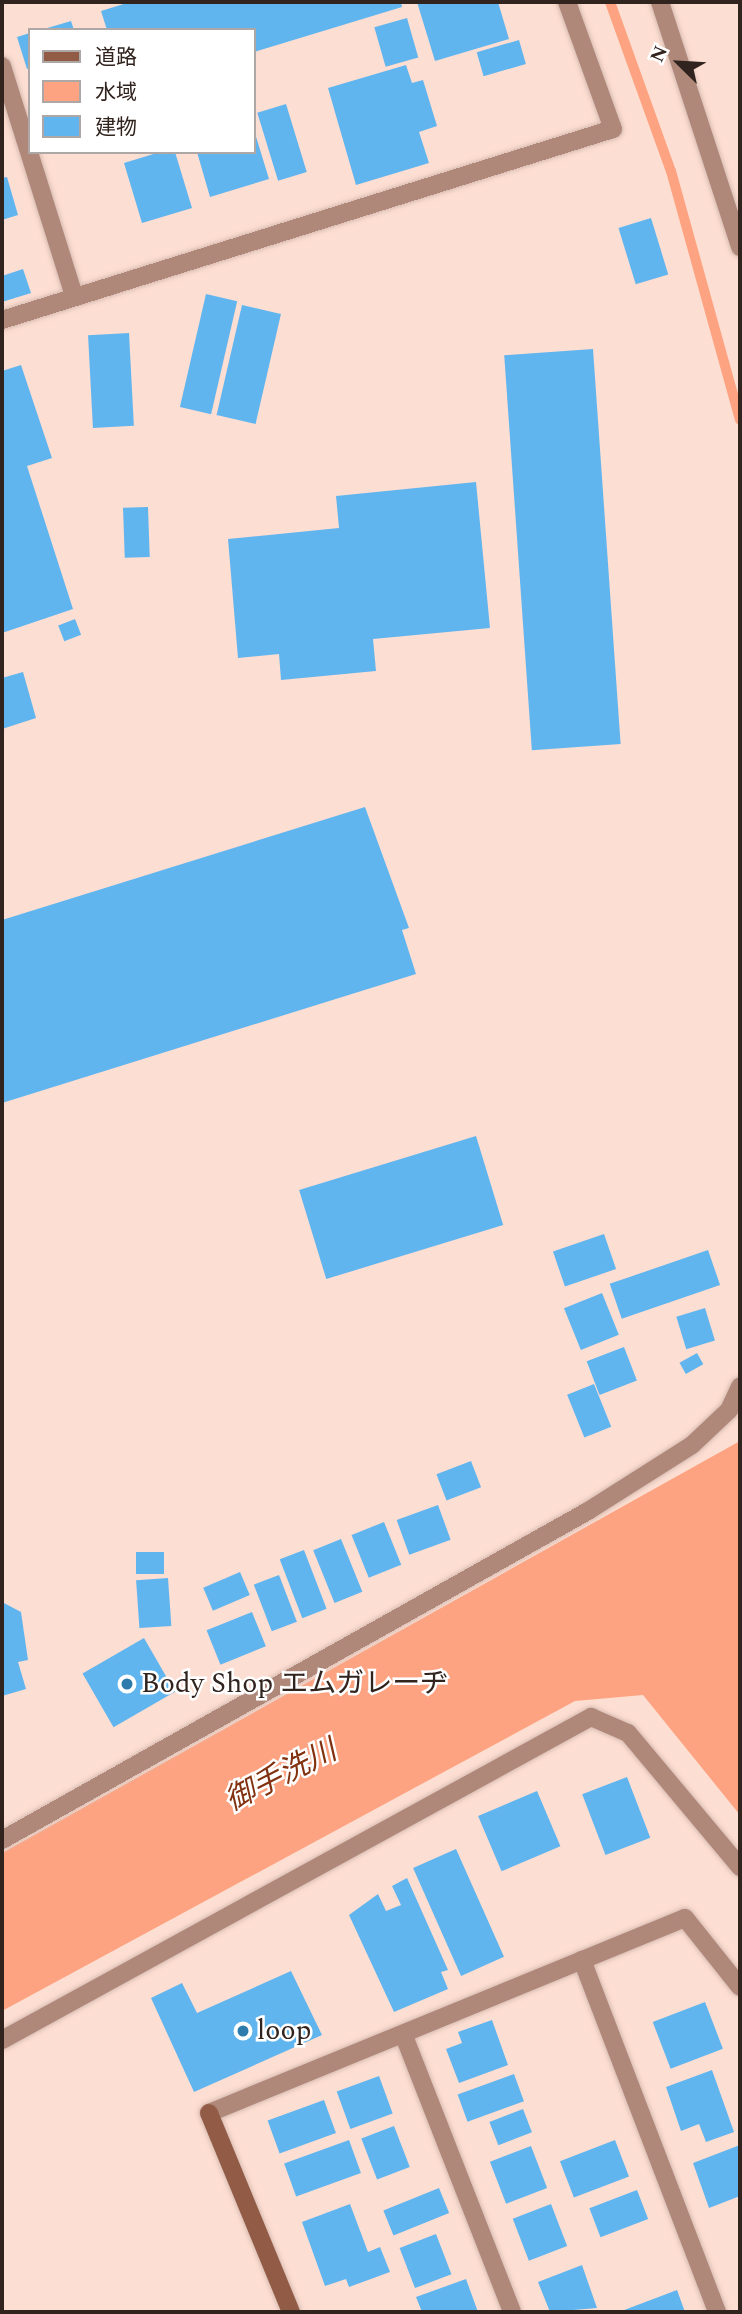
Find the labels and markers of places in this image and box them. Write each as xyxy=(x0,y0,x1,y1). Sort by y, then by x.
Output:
place label: Body Shop エムガレーヂ xyxy=(141,1667,448,1701)
marker: Body Shop エムガレーヂ xyxy=(119,1676,135,1692)
place label: loop xyxy=(257,2014,311,2048)
marker: loop xyxy=(235,2023,251,2039)

